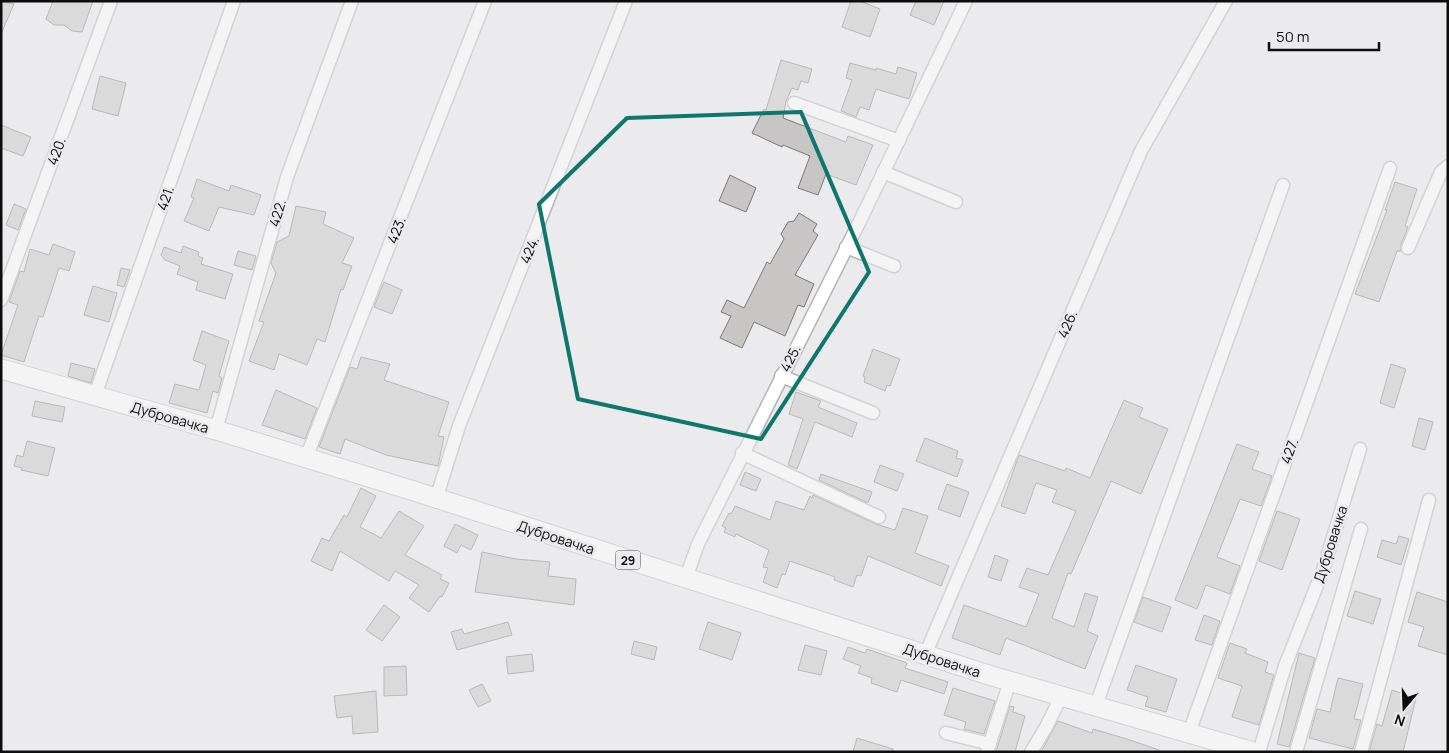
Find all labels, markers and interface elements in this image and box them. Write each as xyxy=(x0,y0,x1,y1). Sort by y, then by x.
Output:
scale bar xyxy=(1269,20,1379,52)
text: 50 m xyxy=(1276,26,1310,47)
street label: 420. xyxy=(42,134,70,168)
street label: 421. xyxy=(152,183,178,213)
street label: 422. xyxy=(264,197,290,229)
street label: 423. xyxy=(382,214,410,246)
street label: 424. xyxy=(515,234,543,266)
street label: 426. xyxy=(1053,307,1081,341)
street label: 425. xyxy=(775,341,805,375)
street label: Дубровачка xyxy=(129,397,211,437)
street label: 427. xyxy=(1276,436,1302,466)
street label: Дубровачка xyxy=(1309,503,1351,585)
street label: Дубровачка xyxy=(515,516,597,558)
road number: 29 xyxy=(616,550,640,570)
street label: Дубровачка xyxy=(901,639,983,681)
north arrow xyxy=(1379,683,1429,733)
text: N xyxy=(1392,710,1407,731)

